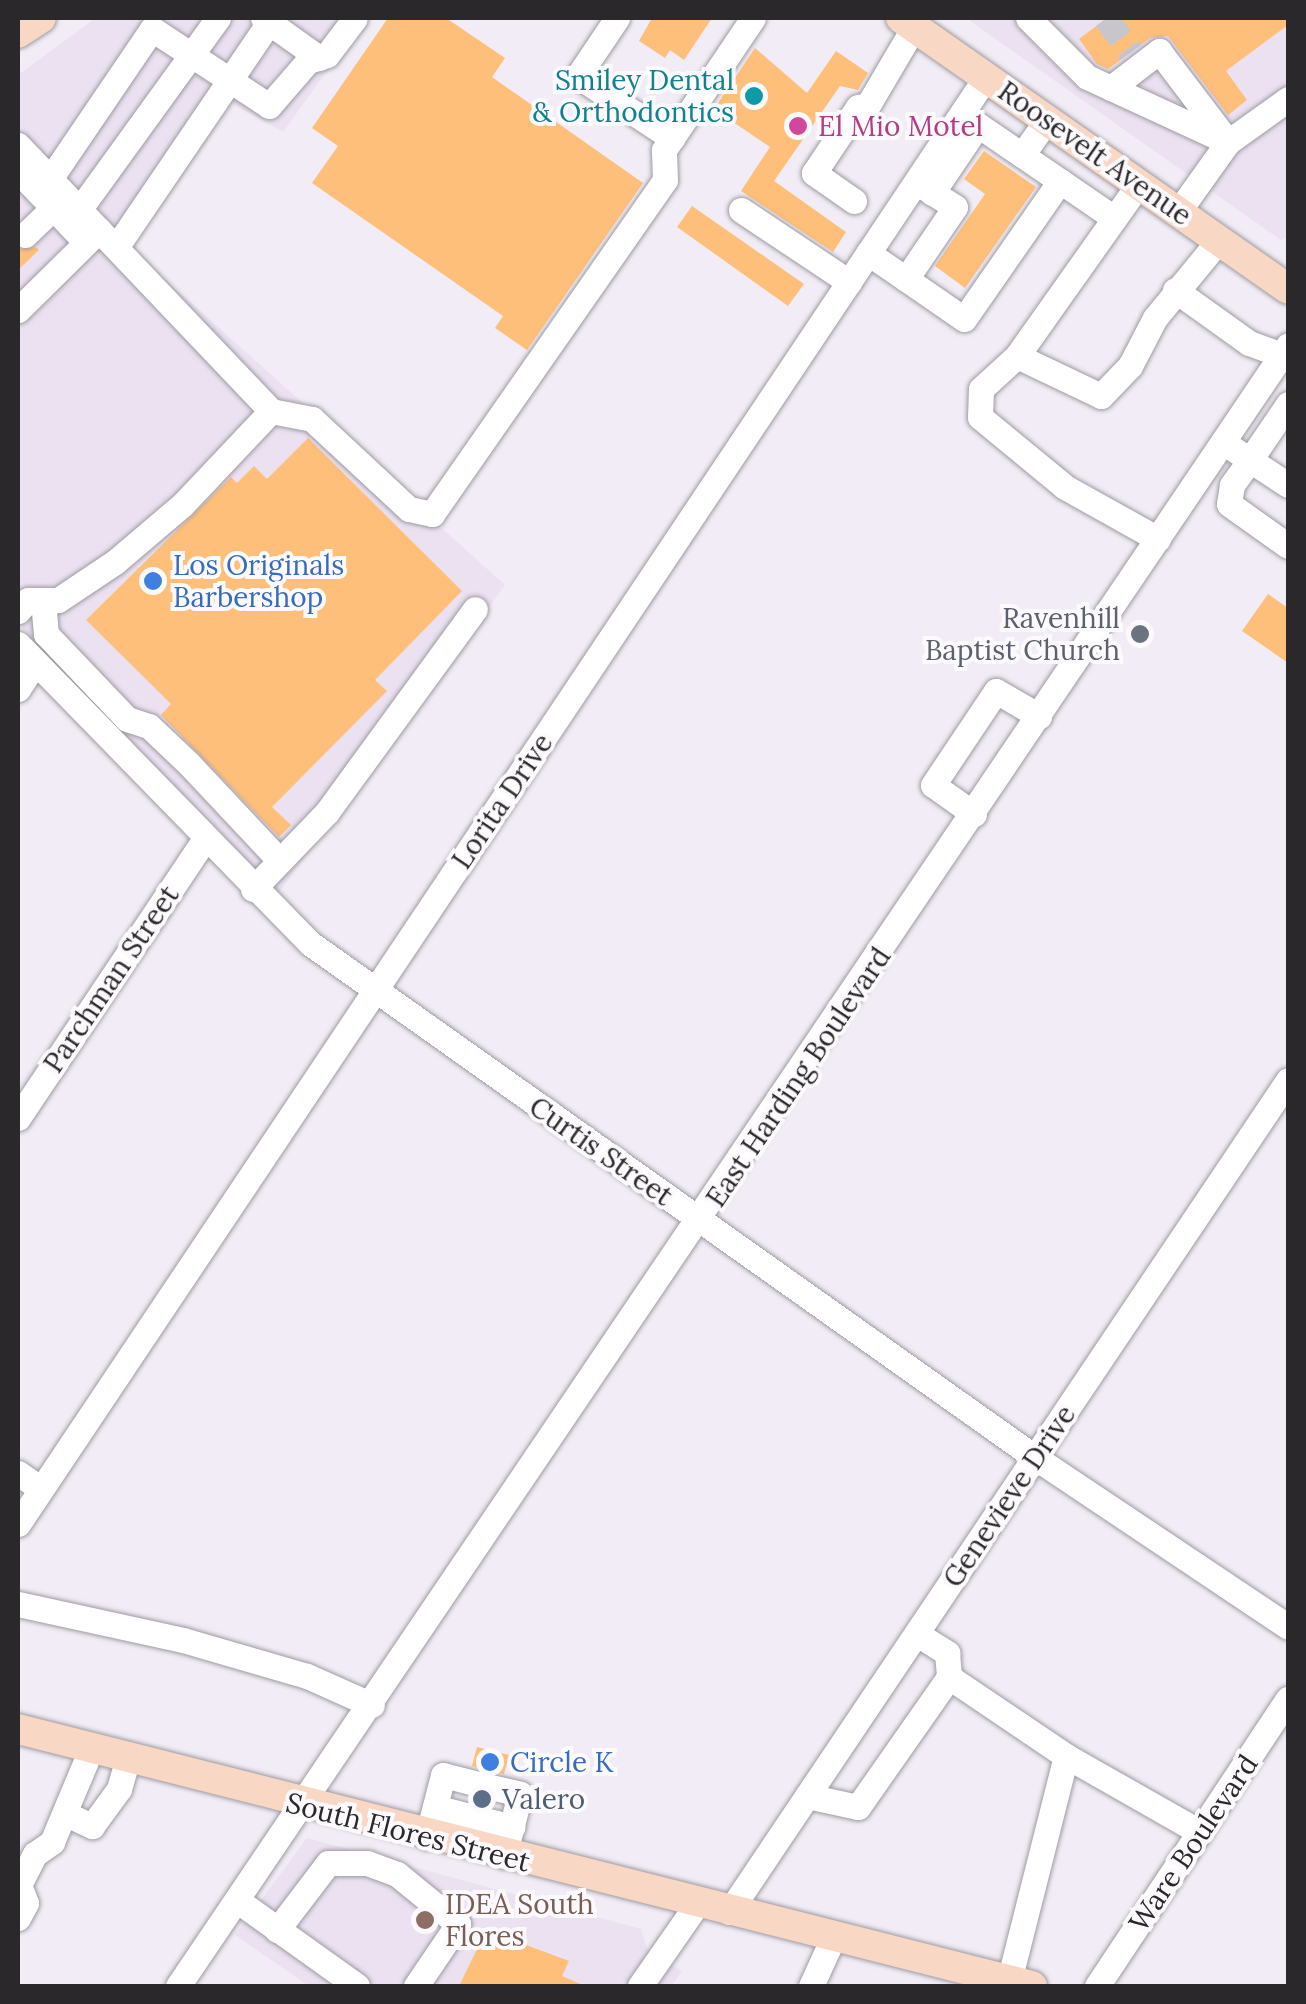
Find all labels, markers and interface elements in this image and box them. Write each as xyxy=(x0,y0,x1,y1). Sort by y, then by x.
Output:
place label: Smiley Dental & Orthodontics xyxy=(532,63,734,129)
street label: Roosevelt Avenue xyxy=(992,74,1198,232)
marker: Smiley Dental & Orthodontics xyxy=(743,85,765,107)
place label: El Mio Motel xyxy=(818,109,983,143)
marker: El Mio Motel xyxy=(787,115,809,137)
place label: Los Originals Barbershop xyxy=(173,548,344,614)
marker: Los Originals Barbershop xyxy=(142,570,164,592)
place label: Ravenhill Baptist Church xyxy=(925,601,1120,667)
marker: Ravenhill Baptist Church xyxy=(1129,623,1151,645)
street label: Lorita Drive xyxy=(445,727,559,875)
street label: Parchman Street xyxy=(36,879,186,1079)
street label: East Harding Boulevard xyxy=(699,941,897,1213)
street label: Curtis Street xyxy=(523,1089,679,1213)
street label: Genevieve Drive xyxy=(936,1399,1082,1593)
place label: Circle K xyxy=(510,1745,614,1779)
street label: Ware Boulevard xyxy=(1122,1748,1264,1938)
marker: Circle K xyxy=(479,1751,501,1773)
place label: Valero xyxy=(502,1782,585,1816)
street label: South Flores Street xyxy=(283,1785,533,1879)
marker: Valero xyxy=(471,1788,493,1810)
place label: IDEA South Flores xyxy=(445,1887,594,1953)
marker: IDEA South Flores xyxy=(414,1909,436,1931)

